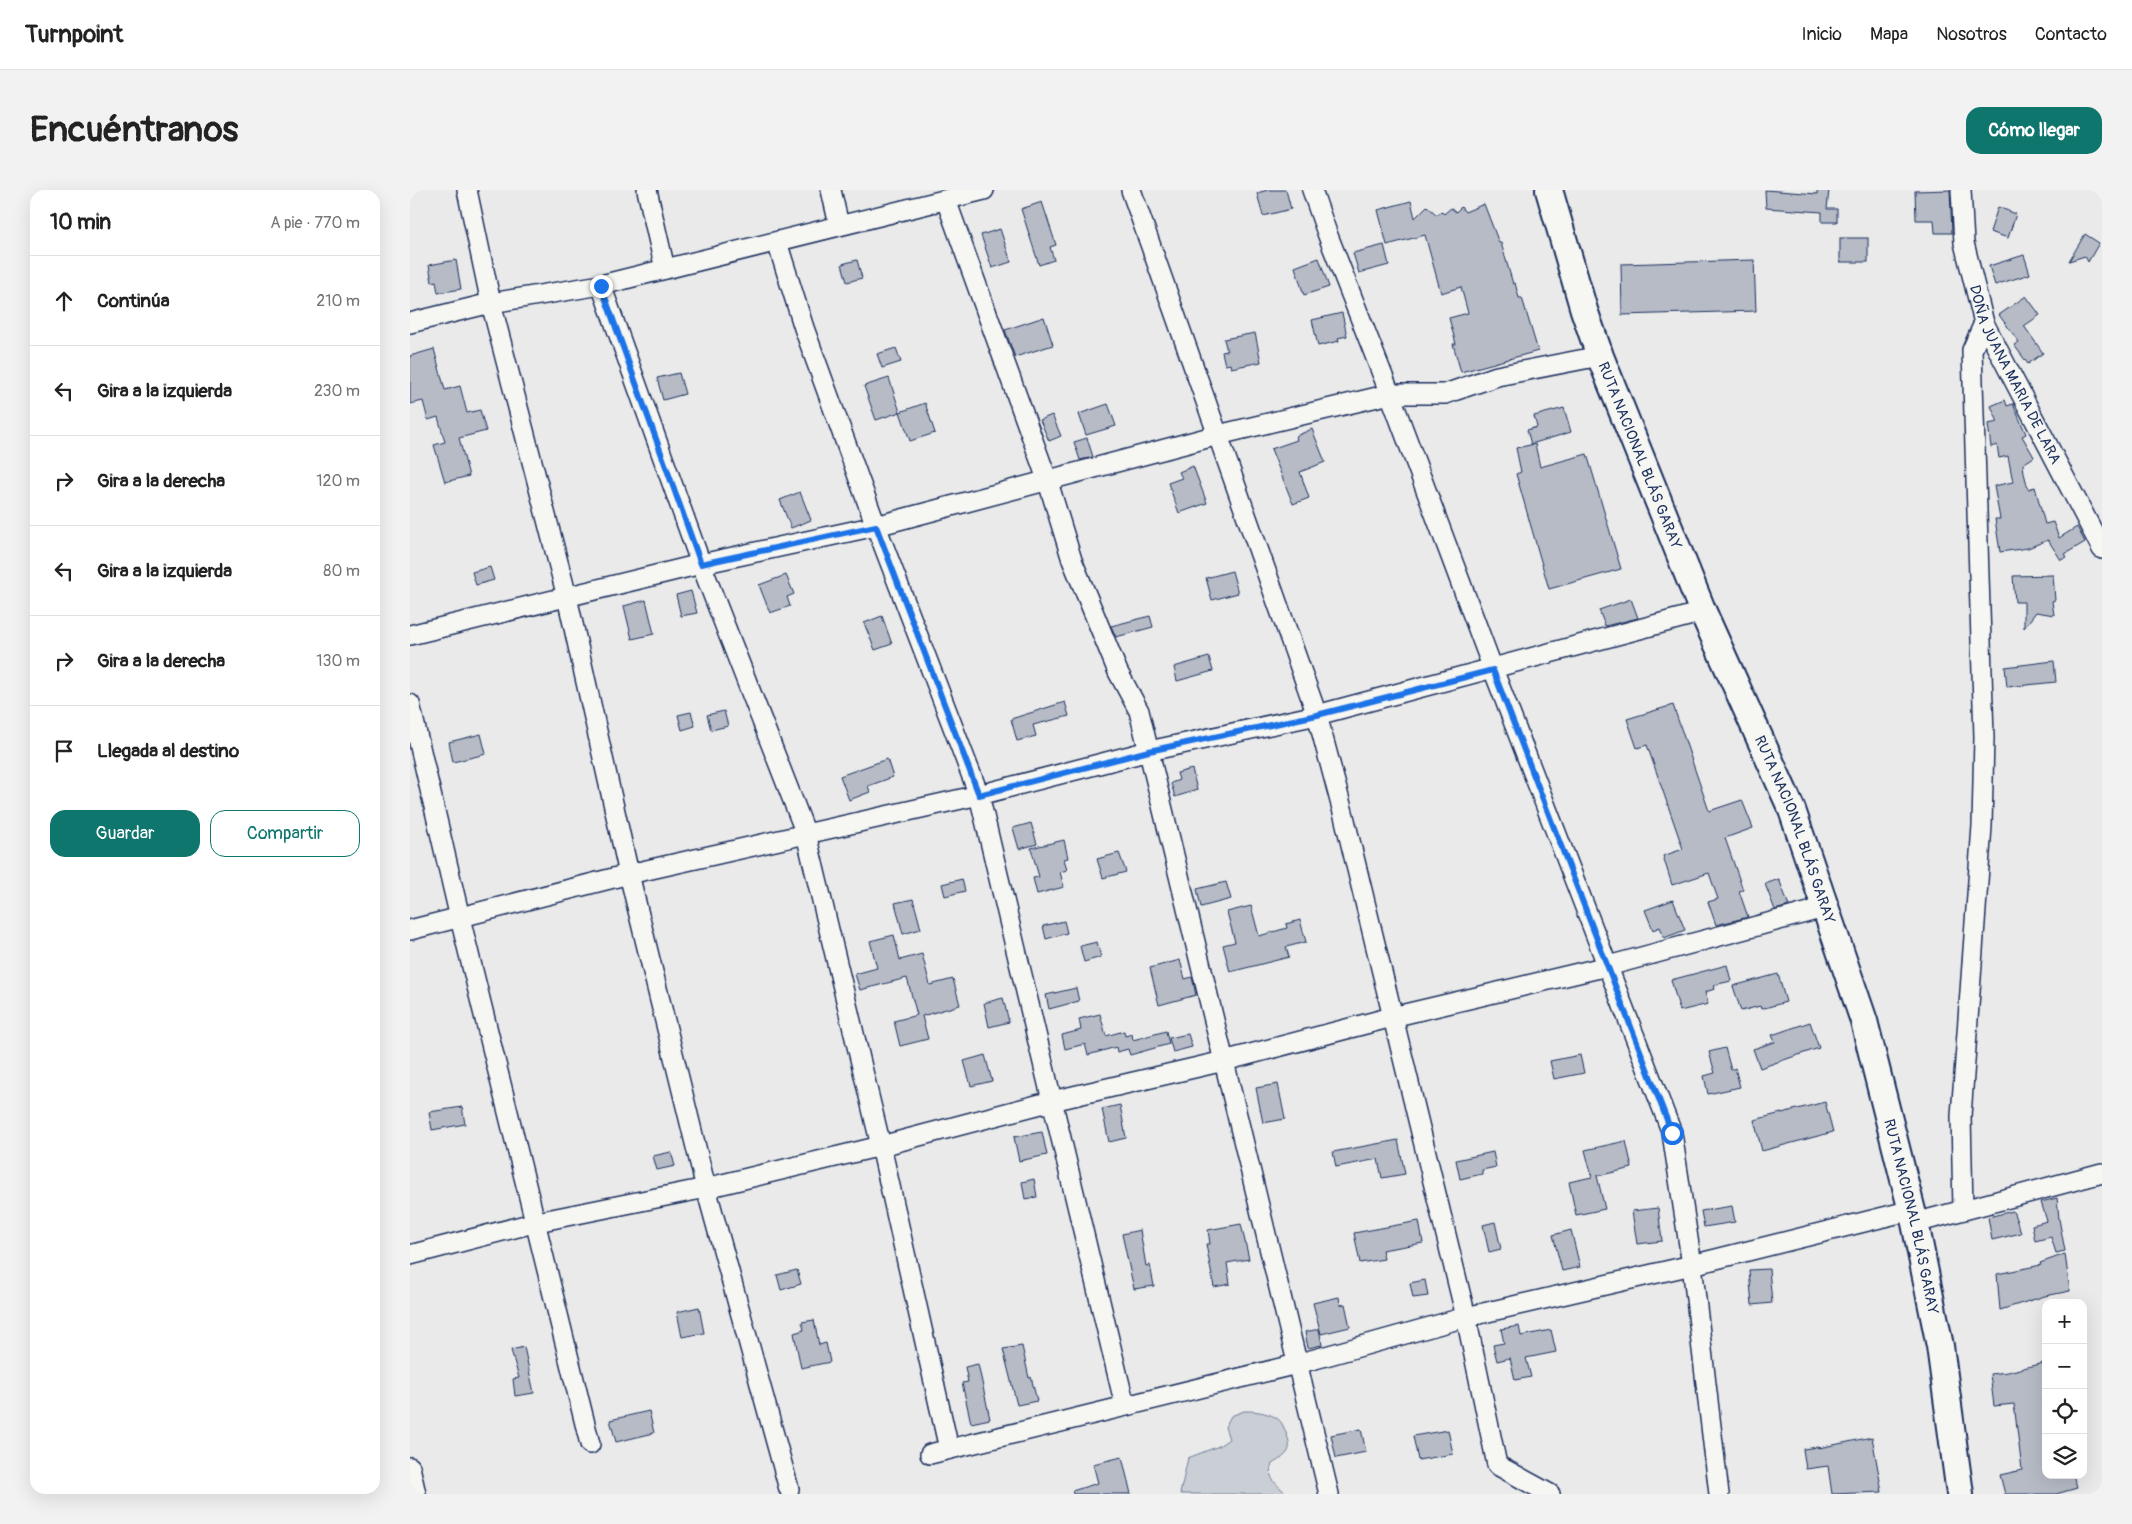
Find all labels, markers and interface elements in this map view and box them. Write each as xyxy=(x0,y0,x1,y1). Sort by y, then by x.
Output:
text: Turnpoint xyxy=(25,20,123,49)
text: Inicio xyxy=(1801,23,1842,46)
text: Mapa xyxy=(1870,23,1908,46)
text: Nosotros xyxy=(1936,23,2007,46)
text: Contacto xyxy=(2035,23,2107,46)
button: Cómo llegar xyxy=(1966,107,2102,154)
text: Encuéntranos xyxy=(30,108,238,152)
text: 10 min xyxy=(50,209,111,236)
text: A pie · 770 m xyxy=(270,213,360,233)
route end xyxy=(590,275,613,298)
street label: DOÑA JUANA MARIA DE LARA xyxy=(1965,283,2066,467)
icon: ahead xyxy=(50,287,78,315)
text: Continúa xyxy=(97,289,170,313)
text: 210 m xyxy=(316,291,360,311)
street label: RUTA NACIONAL BLÁS GARAY xyxy=(1594,359,1686,552)
icon: left xyxy=(50,377,78,405)
text: Gira a la izquierda xyxy=(97,379,232,403)
text: 230 m xyxy=(314,381,360,401)
icon: right xyxy=(50,467,78,495)
text: Gira a la derecha xyxy=(97,469,225,493)
text: 120 m xyxy=(316,471,360,491)
icon: left xyxy=(50,557,78,585)
text: Gira a la izquierda xyxy=(97,559,232,583)
text: 80 m xyxy=(323,561,360,581)
icon: right xyxy=(50,647,78,675)
text: Gira a la derecha xyxy=(97,649,225,673)
text: 130 m xyxy=(316,651,360,671)
street label: RUTA NACIONAL BLÁS GARAY xyxy=(1750,732,1840,926)
icon: arrive xyxy=(50,737,78,765)
text: Llegada al destino xyxy=(97,739,239,763)
button: Guardar xyxy=(50,810,200,857)
button: Compartir xyxy=(210,810,360,857)
street label: RUTA NACIONAL BLÁS GARAY xyxy=(1880,1117,1943,1316)
route start xyxy=(1661,1122,1684,1145)
map controls xyxy=(2042,1299,2087,1479)
button: + xyxy=(2042,1299,2087,1344)
button: − xyxy=(2042,1344,2087,1389)
button: locate xyxy=(2042,1389,2087,1434)
button: layers xyxy=(2042,1434,2087,1479)

